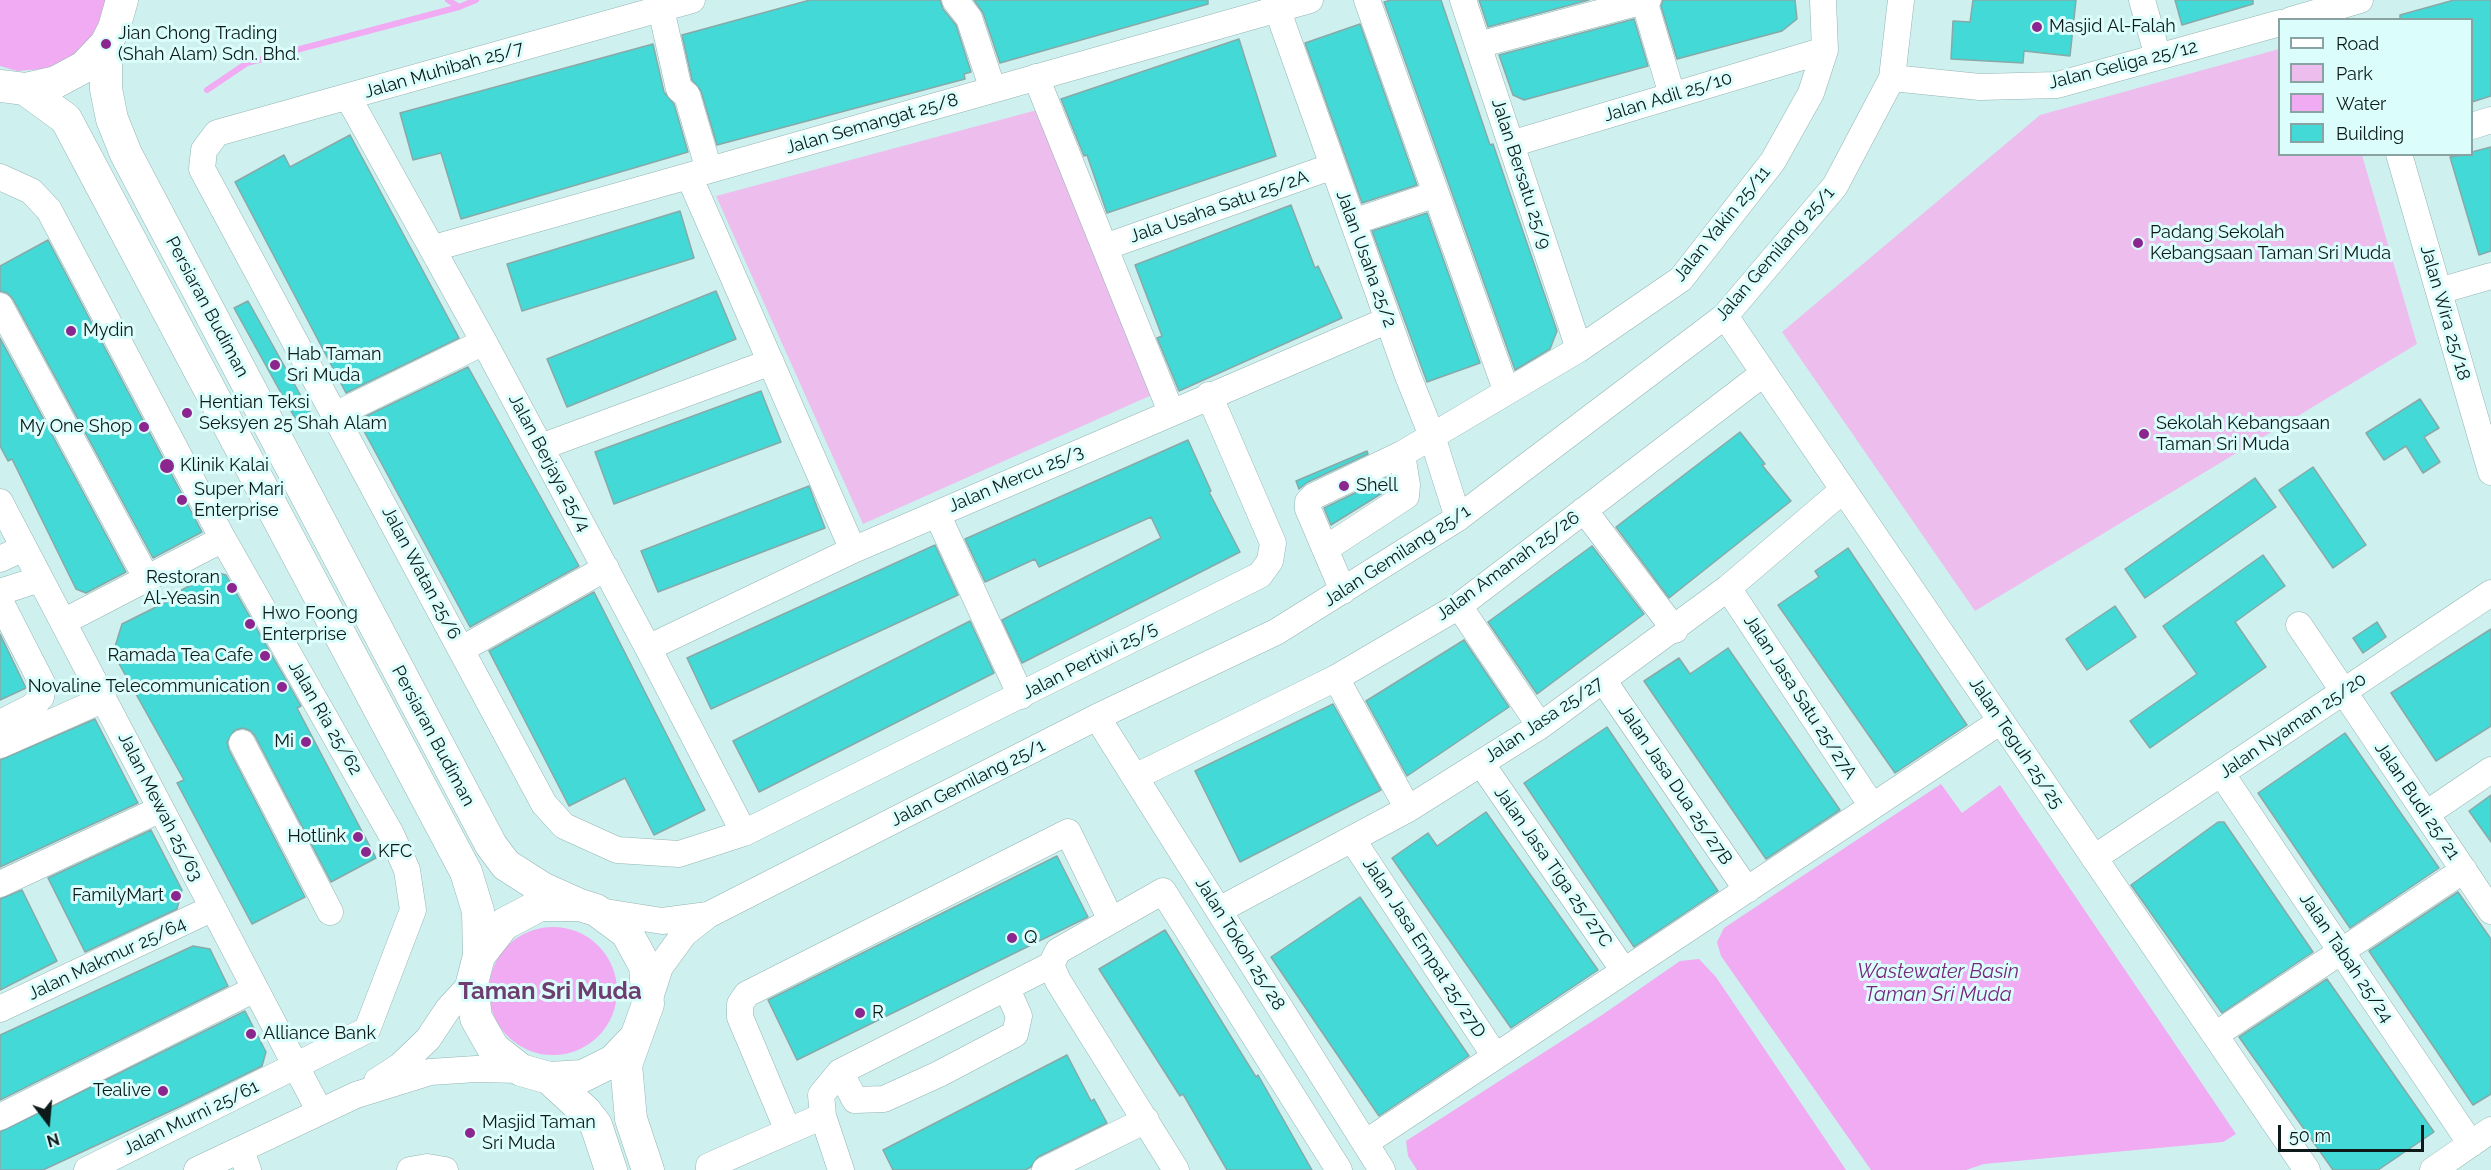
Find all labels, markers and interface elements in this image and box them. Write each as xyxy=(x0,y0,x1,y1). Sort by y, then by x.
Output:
place label: Masjid Al-Falah xyxy=(2049,16,2176,38)
legend xyxy=(2278,18,2473,156)
marker: Masjid Al-Falah xyxy=(2030,20,2044,34)
place label: Jian Chong Trading (Shah Alam) Sdn. Bhd. xyxy=(118,23,300,66)
text: Road xyxy=(2336,33,2379,54)
street label: Jalan Geliga 25/12 xyxy=(2046,36,2200,94)
marker: Jian Chong Trading (Shah Alam) Sdn. Bhd. xyxy=(99,37,113,51)
street label: Jalan Muhibah 25/7 xyxy=(362,37,526,103)
text: Park xyxy=(2336,63,2373,84)
street label: Jalan Adil 25/10 xyxy=(1601,67,1735,127)
street label: Jalan Semangat 25/8 xyxy=(783,89,961,159)
text: Water xyxy=(2336,93,2386,114)
street label: Jalan Bersatu 25/9 xyxy=(1487,96,1555,252)
text: Building xyxy=(2336,123,2404,144)
street label: Jalan Yakin 25/11 xyxy=(1669,162,1775,286)
street label: Jala Usaha Satu 25/2A xyxy=(1127,166,1311,248)
street label: Jalan Gemilang 25/1 xyxy=(1711,183,1839,325)
street label: Jalan Usaha 25/2 xyxy=(1331,188,1401,330)
place label: Padang Sekolah Kebangsaan Taman Sri Muda xyxy=(2150,222,2391,264)
street label: Persiaran Budiman xyxy=(161,233,253,381)
marker: Padang Sekolah Kebangsaan Taman Sri Muda xyxy=(2131,236,2145,250)
street label: Jalan Wira 25/18 xyxy=(2415,243,2475,383)
place label: Mydin xyxy=(83,320,134,342)
marker: Mydin xyxy=(64,324,78,338)
place label: Hab Taman Sri Muda xyxy=(287,344,381,386)
marker: Hab Taman Sri Muda xyxy=(268,358,282,372)
street label: Jalan Berjaya 25/4 xyxy=(504,391,594,535)
place label: Hentian Teksi Seksyen 25 Shah Alam xyxy=(199,392,387,434)
marker: Hentian Teksi Seksyen 25 Shah Alam xyxy=(180,406,194,420)
place label: Sekolah Kebangsaan Taman Sri Muda xyxy=(2156,413,2330,456)
place label: My One Shop xyxy=(20,416,132,438)
marker: My One Shop xyxy=(137,420,151,434)
marker: Sekolah Kebangsaan Taman Sri Muda xyxy=(2137,427,2151,441)
street label: Jalan Mercu 25/3 xyxy=(945,441,1087,517)
place label: Klinik Kalai xyxy=(180,455,269,477)
marker: Klinik Kalai xyxy=(158,457,176,475)
place label: Shell xyxy=(1356,475,1398,497)
place label: Super Mari Enterprise xyxy=(194,479,284,522)
marker: Shell xyxy=(1337,479,1351,493)
marker: Super Mari Enterprise xyxy=(175,493,189,507)
street label: Jalan Gemilang 25/1 xyxy=(1320,501,1474,611)
street label: Jalan Watan 25/6 xyxy=(377,503,465,643)
street label: Jalan Amanah 25/26 xyxy=(1432,507,1584,625)
place label: Restoran Al-Yeasin xyxy=(143,567,220,610)
marker: Restoran Al-Yeasin xyxy=(225,581,239,595)
place label: Hwo Foong Enterprise xyxy=(262,603,358,646)
street label: Jalan Jasa Satu 25/27A xyxy=(1739,611,1861,783)
marker: Hwo Foong Enterprise xyxy=(243,617,257,631)
street label: Jalan Pertiwi 25/5 xyxy=(1019,618,1161,704)
place label: Ramada Tea Cafe xyxy=(107,645,253,667)
marker: Ramada Tea Cafe xyxy=(258,649,272,663)
street label: Jalan Ria 25/62 xyxy=(284,657,366,779)
street label: Persiaran Budiman xyxy=(387,662,479,810)
street label: Jalan Nyaman 25/20 xyxy=(2215,669,2371,783)
street label: Jalan Jasa 25/27 xyxy=(1481,672,1607,768)
street label: Jalan Teguh 25/25 xyxy=(1964,673,2068,813)
place label: Novaline Telecommunication xyxy=(28,676,270,698)
marker: Novaline Telecommunication xyxy=(275,680,289,694)
street label: Jalan Jasa Dua 25/27B xyxy=(1613,701,1737,869)
street label: Jalan Mewah 25/63 xyxy=(113,729,207,885)
place label: Mi xyxy=(274,731,294,753)
marker: Mi xyxy=(299,735,313,749)
street label: Jalan Gemilang 25/1 xyxy=(887,735,1049,831)
street label: Jalan Budi 25/21 xyxy=(2370,738,2464,864)
street label: Jalan Jasa Tiga 25/27C xyxy=(1489,783,1617,951)
place label: Hotlink xyxy=(287,826,346,848)
marker: Hotlink xyxy=(351,830,365,844)
place label: KFC xyxy=(378,841,412,863)
marker: KFC xyxy=(359,845,373,859)
street label: Jalan Jasa Empat 25/27D xyxy=(1358,854,1490,1042)
street label: Jalan Tokoh 25/28 xyxy=(1190,874,1290,1014)
place label: FamilyMart xyxy=(72,885,164,907)
marker: FamilyMart xyxy=(169,889,183,903)
street label: Jalan Tabah 25/24 xyxy=(2295,889,2397,1027)
street label: Jalan Makmur 25/64 xyxy=(25,913,189,1005)
place label: Q xyxy=(1024,927,1037,949)
marker: Q xyxy=(1005,931,1019,945)
water label: Wastewater Basin Taman Sri Muda xyxy=(1857,960,2019,1007)
district label: Taman Sri Muda xyxy=(458,978,642,1006)
place label: R xyxy=(872,1002,884,1024)
marker: R xyxy=(853,1006,867,1020)
place label: Alliance Bank xyxy=(263,1023,376,1045)
marker: Alliance Bank xyxy=(244,1027,258,1041)
street label: Jalan Murni 25/61 xyxy=(120,1076,262,1160)
place label: Tealive xyxy=(93,1080,151,1102)
marker: Tealive xyxy=(156,1084,170,1098)
north arrow xyxy=(18,1092,78,1152)
place label: Masjid Taman Sri Muda xyxy=(482,1112,596,1154)
scale bar xyxy=(2281,1113,2426,1151)
text: 50 m xyxy=(2289,1125,2331,1146)
marker: Masjid Taman Sri Muda xyxy=(463,1126,477,1140)
text: N xyxy=(45,1129,62,1151)

